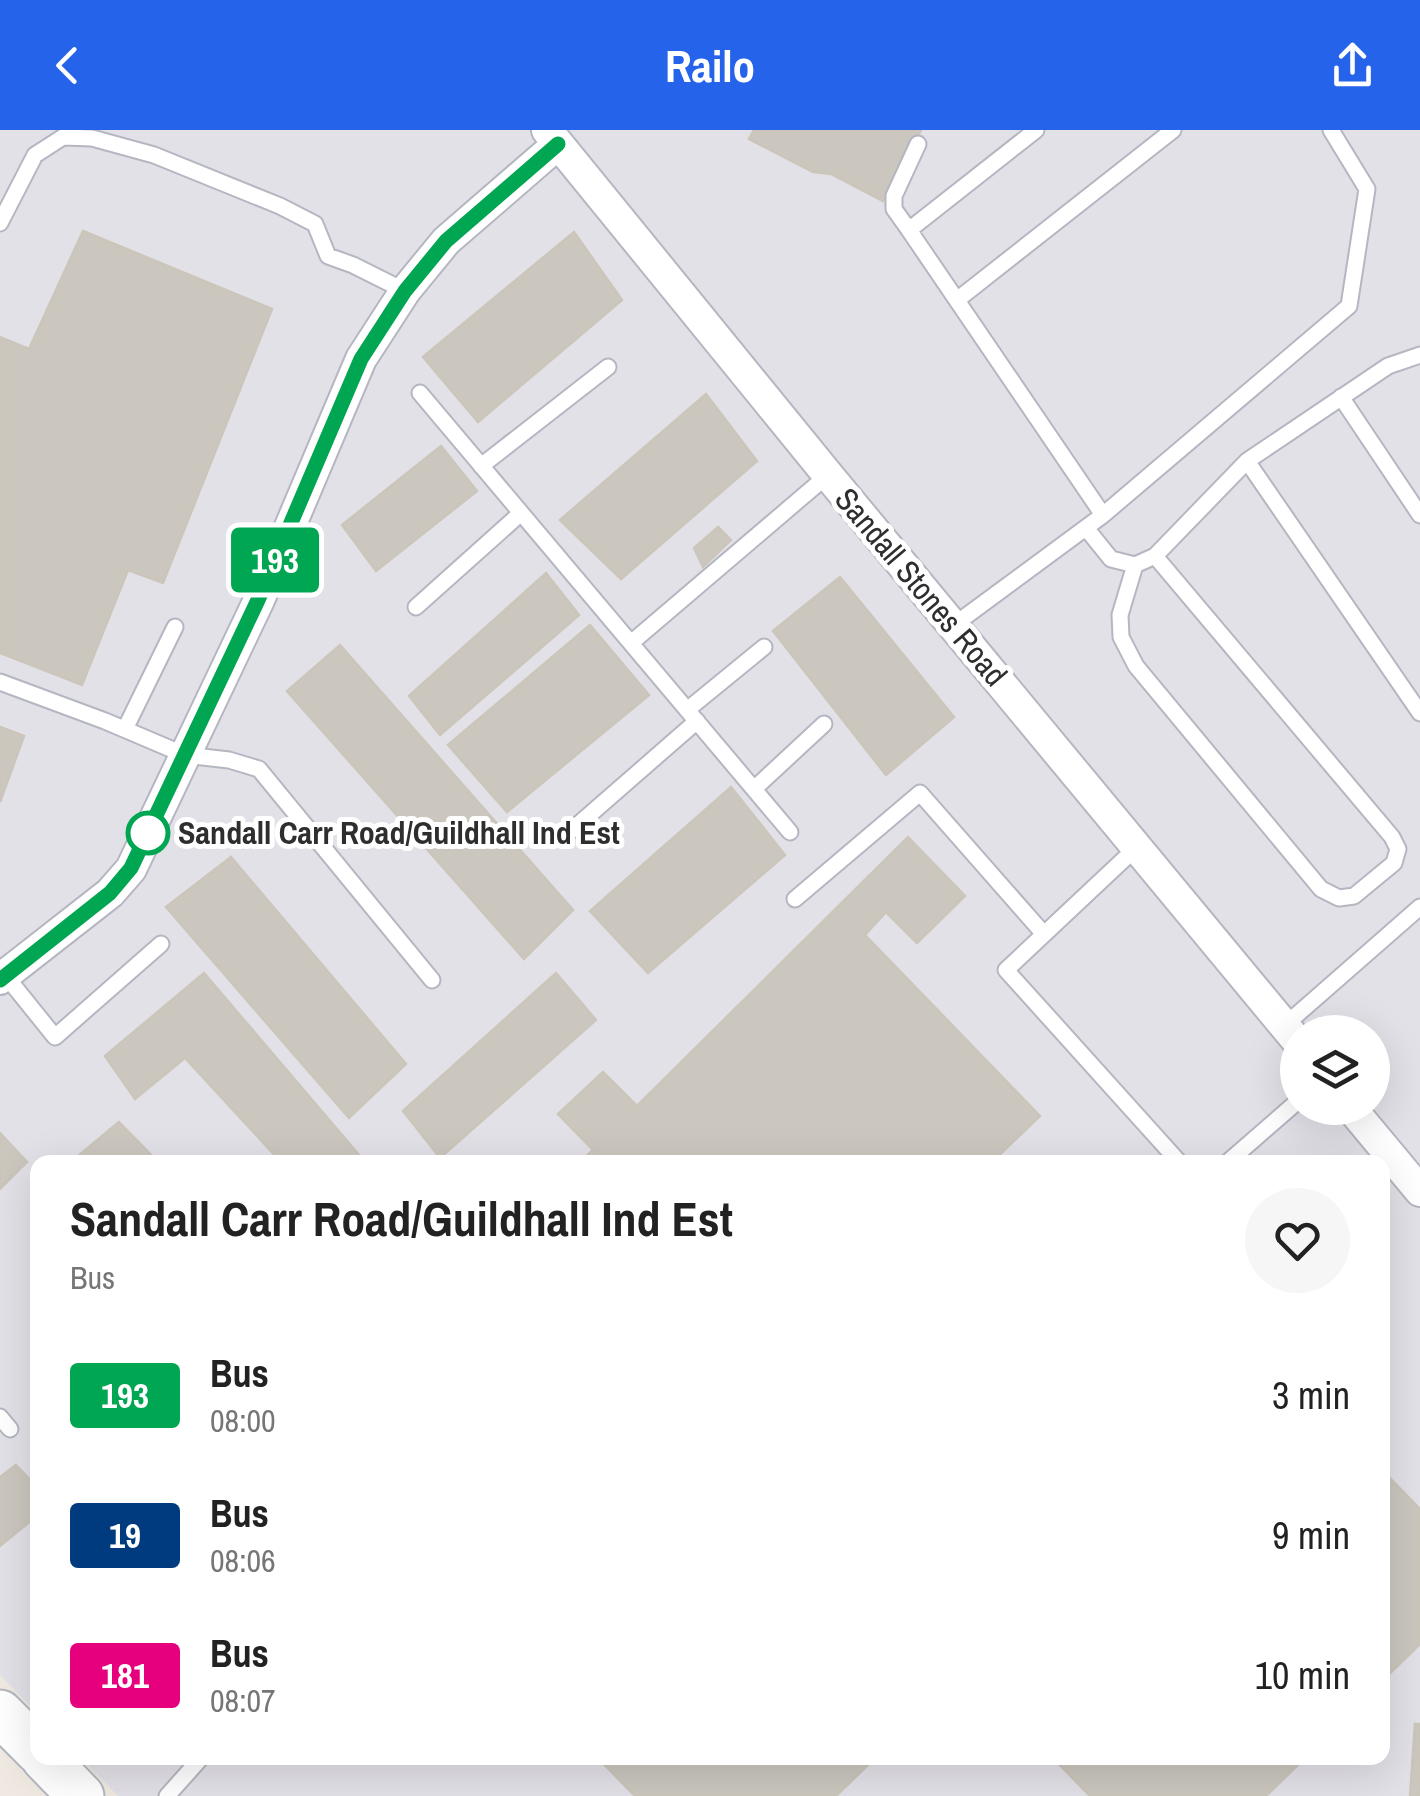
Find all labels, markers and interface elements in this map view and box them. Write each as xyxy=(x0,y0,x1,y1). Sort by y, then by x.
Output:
text: Railo xyxy=(665,35,755,96)
icon: back xyxy=(40,38,95,93)
icon: share xyxy=(1325,38,1380,93)
street label: Sandall Stones Road xyxy=(826,478,1017,695)
line badge: 193 xyxy=(218,528,332,592)
text: 193 xyxy=(251,537,299,584)
place label: Sandall Carr Road/Guildhall Ind Est xyxy=(178,811,620,854)
marker: Sandall Carr Road/Guildhall Ind Est xyxy=(127,812,169,854)
map controls xyxy=(1280,1015,1390,1125)
button: layers xyxy=(1280,1015,1390,1125)
text: Sandall Carr Road/Guildhall Ind Est xyxy=(70,1186,733,1251)
button: heart xyxy=(1245,1188,1350,1293)
text: Bus xyxy=(70,1256,115,1299)
text: Bus xyxy=(210,1348,269,1399)
text: 3 min xyxy=(1272,1370,1350,1421)
text: 193 xyxy=(101,1372,149,1419)
text: 08:00 xyxy=(210,1399,276,1442)
text: Bus xyxy=(210,1488,269,1539)
text: 9 min xyxy=(1272,1510,1350,1561)
text: 19 xyxy=(109,1512,141,1559)
text: 08:06 xyxy=(210,1539,276,1582)
text: Bus xyxy=(210,1628,269,1679)
text: 10 min xyxy=(1255,1650,1350,1701)
text: 181 xyxy=(101,1652,149,1699)
text: 08:07 xyxy=(210,1679,276,1722)

